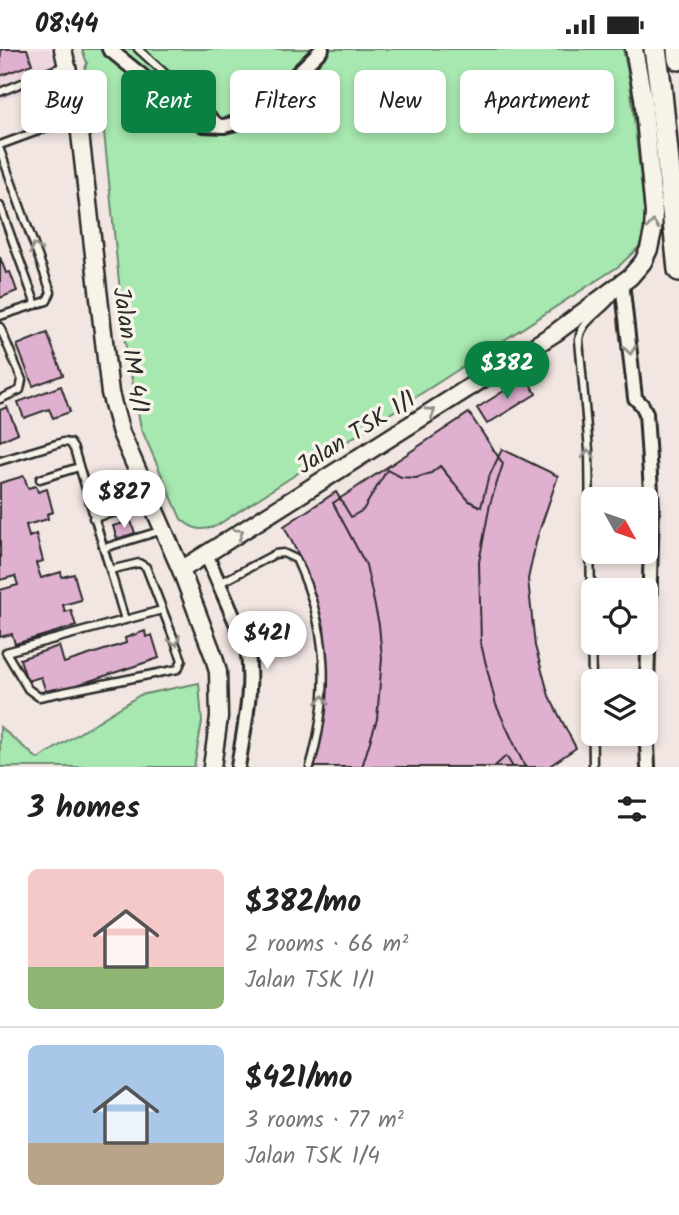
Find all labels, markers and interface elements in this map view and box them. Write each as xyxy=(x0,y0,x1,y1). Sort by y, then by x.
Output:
text: 08:44 xyxy=(35,4,98,46)
chip: Buy xyxy=(21,70,107,133)
chip: Rent xyxy=(121,70,216,133)
chip: Filters xyxy=(230,70,340,133)
chip: New xyxy=(354,70,446,133)
chip: Apartment xyxy=(460,70,614,133)
one-way arrow xyxy=(645,219,660,230)
one-way arrow xyxy=(29,243,43,255)
street label: Jalan IM 4/1 xyxy=(100,284,159,416)
pin: $382 xyxy=(466,341,548,401)
one-way arrow xyxy=(622,344,637,356)
text: $382 xyxy=(480,346,534,382)
street label: Jalan TSK 1/1 xyxy=(289,381,424,486)
one-way arrow xyxy=(424,407,437,420)
one-way arrow xyxy=(581,448,596,459)
pin: $827 xyxy=(83,470,165,530)
text: $827 xyxy=(98,475,150,511)
north arrow xyxy=(581,487,658,563)
map controls xyxy=(581,487,658,746)
one-way arrow xyxy=(231,529,244,542)
button: locate xyxy=(581,578,658,655)
pin: $421 xyxy=(226,611,308,671)
text: $421 xyxy=(244,616,290,652)
one-way arrow xyxy=(167,634,181,647)
button: layers xyxy=(581,669,658,746)
one-way arrow xyxy=(315,694,330,705)
text: 3 homes xyxy=(28,785,140,833)
icon: filters xyxy=(613,790,651,828)
text: $382/mo xyxy=(245,879,361,927)
icon: home xyxy=(84,897,168,981)
text: 2 rooms · 66 m² xyxy=(245,927,408,963)
text: Jalan TSK 1/1 xyxy=(245,963,374,999)
text: $421/mo xyxy=(245,1055,352,1103)
icon: home xyxy=(84,1073,168,1157)
text: 3 rooms · 77 m² xyxy=(245,1103,404,1139)
text: Jalan TSK 1/4 xyxy=(245,1139,380,1175)

